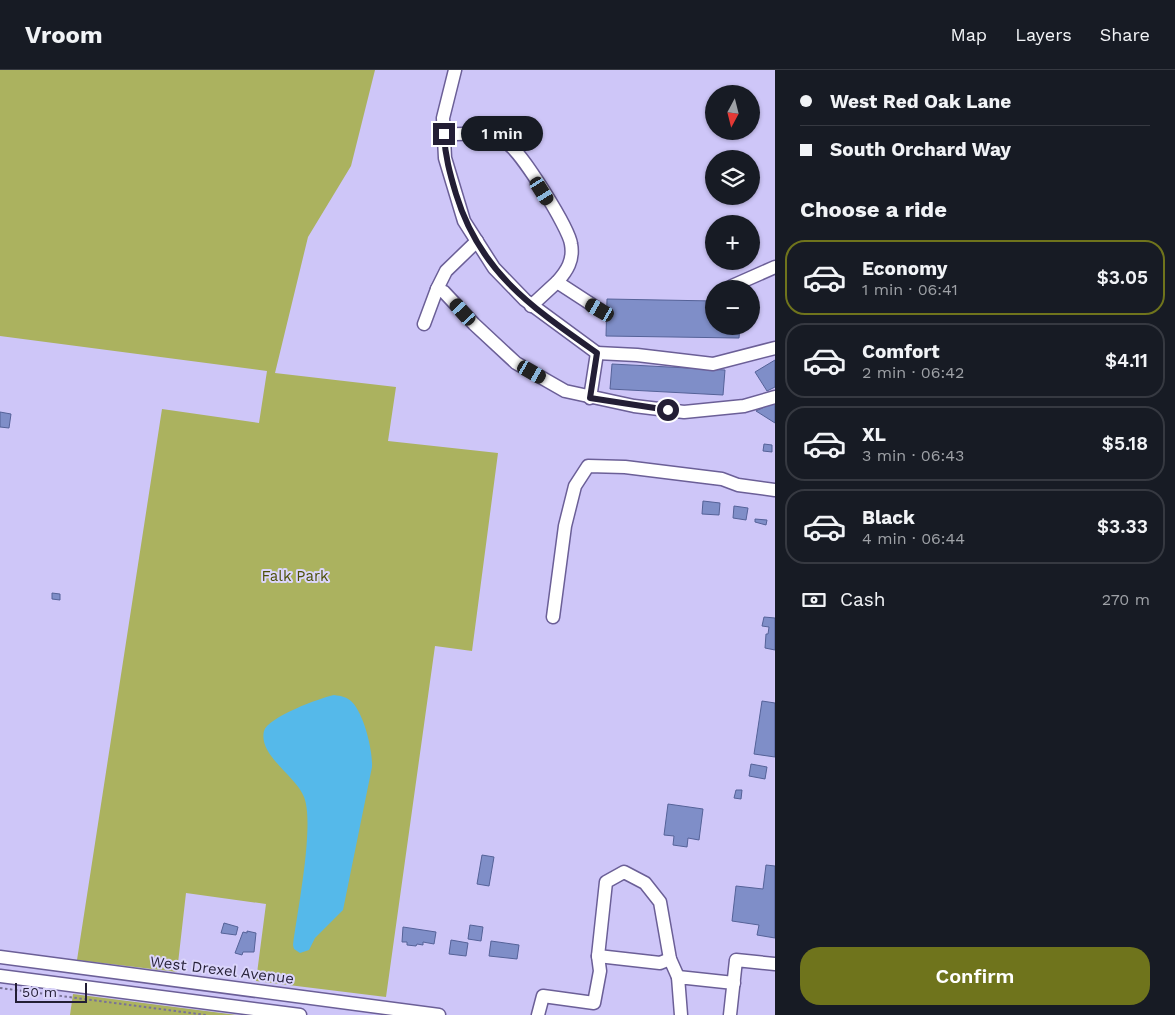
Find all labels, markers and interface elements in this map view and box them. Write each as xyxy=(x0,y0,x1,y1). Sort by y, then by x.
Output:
text: Vroom xyxy=(25,21,103,49)
text: Map xyxy=(950,24,987,45)
text: Layers xyxy=(1015,24,1072,45)
text: Share xyxy=(1100,24,1150,45)
north arrow xyxy=(705,85,760,140)
map controls xyxy=(705,85,760,335)
text: West Red Oak Lane xyxy=(830,90,1011,113)
callout: 1 min xyxy=(462,116,544,152)
route end xyxy=(433,123,455,145)
text: 1 min xyxy=(481,124,523,143)
text: South Orchard Way xyxy=(830,138,1011,161)
button: layers xyxy=(705,150,760,205)
car xyxy=(527,174,556,208)
text: Choose a ride xyxy=(800,197,947,222)
button: + xyxy=(705,215,760,270)
icon: car xyxy=(802,255,847,300)
text: Economy xyxy=(862,257,947,280)
text: $3.05 xyxy=(1097,266,1148,289)
button: − xyxy=(705,280,760,335)
text: 1 min · 06:41 xyxy=(862,280,958,299)
car xyxy=(447,296,478,328)
car xyxy=(583,296,616,324)
icon: car xyxy=(802,338,847,383)
text: Comfort xyxy=(862,340,940,363)
text: $4.11 xyxy=(1105,349,1148,372)
car xyxy=(515,358,548,386)
text: 2 min · 06:42 xyxy=(862,363,964,382)
route start xyxy=(657,399,679,421)
icon: car xyxy=(802,421,847,466)
text: XL xyxy=(862,423,886,446)
text: $5.18 xyxy=(1102,432,1148,455)
text: 3 min · 06:43 xyxy=(862,446,964,465)
icon: car xyxy=(802,504,847,549)
text: Black xyxy=(862,506,915,529)
text: $3.33 xyxy=(1097,515,1148,538)
text: 4 min · 06:44 xyxy=(862,529,965,548)
park label: Falk Park xyxy=(261,567,329,585)
icon: cash xyxy=(800,586,828,614)
text: Cash xyxy=(840,588,886,611)
text: 270 m xyxy=(1102,590,1150,609)
button: Confirm xyxy=(800,947,1150,1005)
street label: West Drexel Avenue xyxy=(149,952,295,988)
scale bar xyxy=(15,980,88,1003)
text: 50 m xyxy=(22,984,57,1000)

